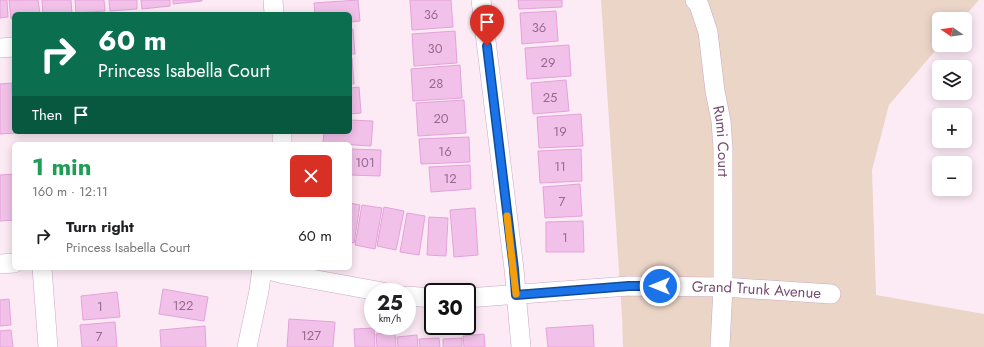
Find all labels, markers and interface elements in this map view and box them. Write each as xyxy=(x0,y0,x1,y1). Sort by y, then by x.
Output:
house number: 36 xyxy=(424,5,438,24)
pin xyxy=(470,5,504,46)
icon: arrive xyxy=(476,11,498,33)
north arrow xyxy=(932,12,972,52)
map controls xyxy=(932,12,972,196)
house number: 36 xyxy=(532,18,546,37)
text: 60 m xyxy=(98,20,167,61)
icon: right xyxy=(32,28,84,80)
house number: 30 xyxy=(428,39,443,58)
house number: 29 xyxy=(541,53,555,72)
text: Princess Isabella Court xyxy=(98,58,270,84)
button: layers xyxy=(932,60,972,100)
house number: 28 xyxy=(429,74,443,93)
house number: 25 xyxy=(543,88,557,107)
street label: Rumi Court xyxy=(707,103,734,177)
text: Then xyxy=(32,104,62,126)
icon: arrive xyxy=(70,104,92,126)
button: + xyxy=(932,108,972,148)
house number: 20 xyxy=(433,109,449,128)
house number: 19 xyxy=(553,122,567,141)
house number: 16 xyxy=(438,142,452,161)
text: 1 min xyxy=(32,149,92,184)
house number: 101 xyxy=(355,153,375,172)
button: close xyxy=(290,155,332,197)
button: − xyxy=(932,156,972,196)
house number: 11 xyxy=(554,157,566,176)
house number: 12 xyxy=(443,169,457,188)
text: 160 m · 12:11 xyxy=(32,182,108,201)
house number: 7 xyxy=(559,192,566,211)
text: Turn right xyxy=(66,216,134,238)
icon: right xyxy=(32,225,54,247)
text: 60 m xyxy=(298,225,332,247)
house number: 1 xyxy=(562,228,568,247)
text: Princess Isabella Court xyxy=(66,238,190,257)
position arrow xyxy=(639,265,681,307)
street label: Grand Trunk Avenue xyxy=(692,276,822,304)
speed limit sign: 30 xyxy=(424,283,476,335)
text: 25 xyxy=(377,289,403,318)
house number: 122 xyxy=(173,296,193,315)
house number: 1 xyxy=(97,297,103,316)
text: km/h xyxy=(379,311,401,326)
house number: 127 xyxy=(301,326,321,345)
house number: 7 xyxy=(96,327,103,346)

